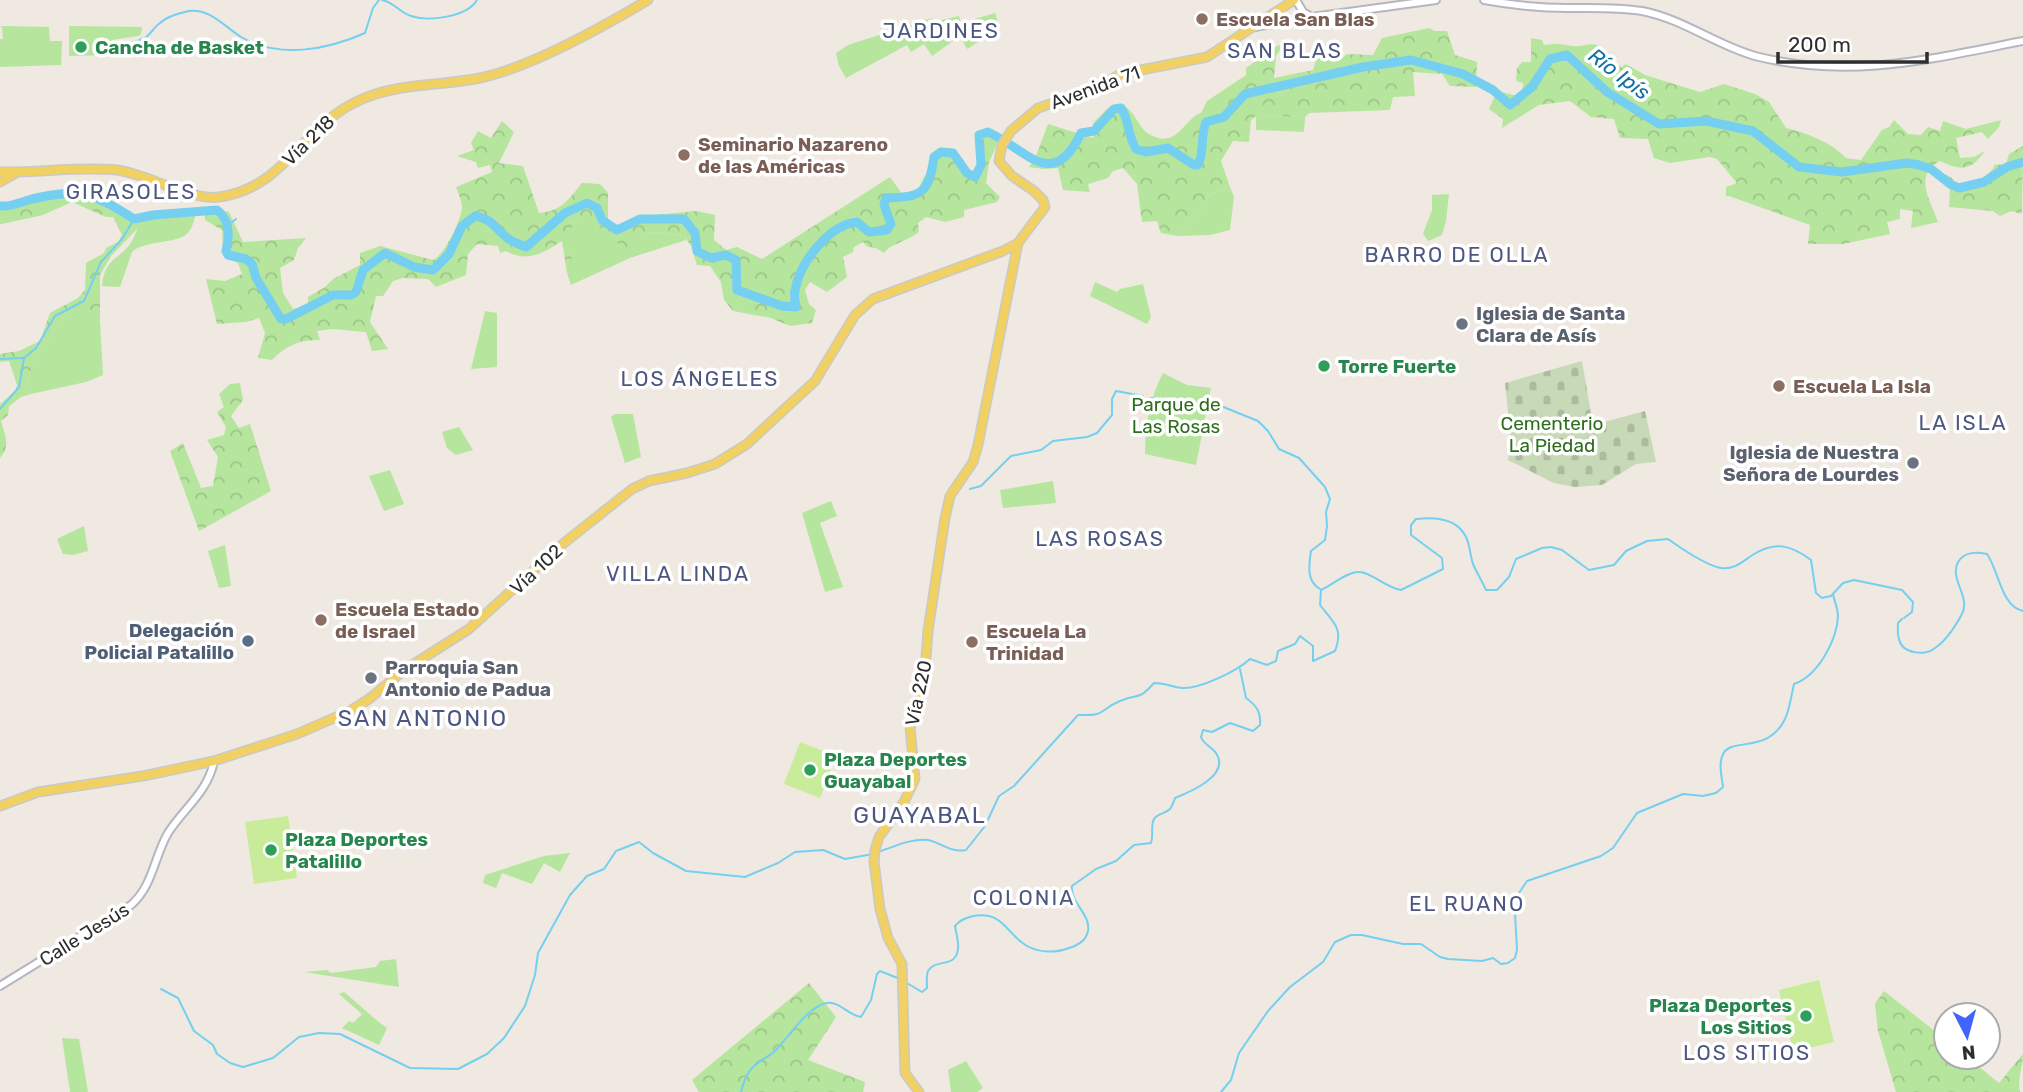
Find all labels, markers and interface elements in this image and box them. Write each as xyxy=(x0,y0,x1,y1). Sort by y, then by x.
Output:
place label: Escuela San Blas xyxy=(1216,8,1375,31)
marker: Escuela San Blas xyxy=(1194,11,1210,27)
district label: JARDINES xyxy=(882,18,1000,43)
scale bar xyxy=(1778,21,1927,65)
text: 200 m xyxy=(1788,32,1851,57)
place label: Cancha de Basket xyxy=(95,36,264,59)
district label: SAN BLAS xyxy=(1227,38,1343,63)
marker: Cancha de Basket xyxy=(73,39,89,55)
water label: Río Ipís xyxy=(1584,43,1655,105)
street label: Avenida 71 xyxy=(1047,61,1143,114)
street label: Vía 218 xyxy=(278,110,339,171)
place label: Seminario Nazareno de las Américas xyxy=(698,133,888,178)
marker: Seminario Nazareno de las Américas xyxy=(676,147,692,163)
district label: GIRASOLES xyxy=(66,179,196,204)
district label: BARRO DE OLLA xyxy=(1364,242,1550,267)
place label: Iglesia de Santa Clara de Asís xyxy=(1476,302,1625,347)
marker: Iglesia de Santa Clara de Asís xyxy=(1454,316,1470,332)
place label: Torre Fuerte xyxy=(1338,355,1456,378)
marker: Torre Fuerte xyxy=(1316,358,1332,374)
district label: LOS ÁNGELES xyxy=(621,366,779,391)
place label: Escuela La Isla xyxy=(1793,375,1931,398)
marker: Escuela La Isla xyxy=(1771,378,1787,394)
park label: Parque de Las Rosas xyxy=(1131,393,1221,438)
district label: LA ISLA xyxy=(1918,410,2008,435)
park label: Cementerio La Piedad xyxy=(1501,412,1604,457)
place label: Iglesia de Nuestra Señora de Lourdes xyxy=(1723,441,1899,486)
marker: Iglesia de Nuestra Señora de Lourdes xyxy=(1905,455,1921,471)
district label: LAS ROSAS xyxy=(1035,526,1165,551)
street label: Vía 102 xyxy=(505,539,567,599)
district label: VILLA LINDA xyxy=(606,561,750,586)
place label: Escuela Estado de Israel xyxy=(335,598,479,643)
marker: Escuela Estado de Israel xyxy=(313,612,329,628)
place label: Delegación Policial Patalillo xyxy=(84,619,234,664)
place label: Escuela La Trinidad xyxy=(986,620,1087,665)
marker: Delegación Policial Patalillo xyxy=(240,633,256,649)
marker: Escuela La Trinidad xyxy=(964,634,980,650)
place label: Parroquia San Antonio de Padua xyxy=(385,656,551,701)
street label: Vía 220 xyxy=(900,658,937,728)
marker: Parroquia San Antonio de Padua xyxy=(363,670,379,686)
district label: SAN ANTONIO xyxy=(338,704,508,732)
place label: Plaza Deportes Guayabal xyxy=(824,748,967,793)
marker: Plaza Deportes Guayabal xyxy=(802,762,818,778)
district label: GUAYABAL xyxy=(853,801,987,829)
place label: Plaza Deportes Patalillo xyxy=(285,828,428,873)
marker: Plaza Deportes Patalillo xyxy=(263,842,279,858)
district label: COLONIA xyxy=(973,885,1075,910)
district label: EL RUANO xyxy=(1409,891,1525,916)
street label: Calle Jesús xyxy=(35,898,133,971)
place label: Plaza Deportes Los Sitios xyxy=(1649,994,1792,1039)
north arrow xyxy=(1932,1001,2002,1071)
marker: Plaza Deportes Los Sitios xyxy=(1798,1008,1814,1024)
district label: LOS SITIOS xyxy=(1683,1040,1811,1065)
text: N xyxy=(1961,1040,1977,1065)

